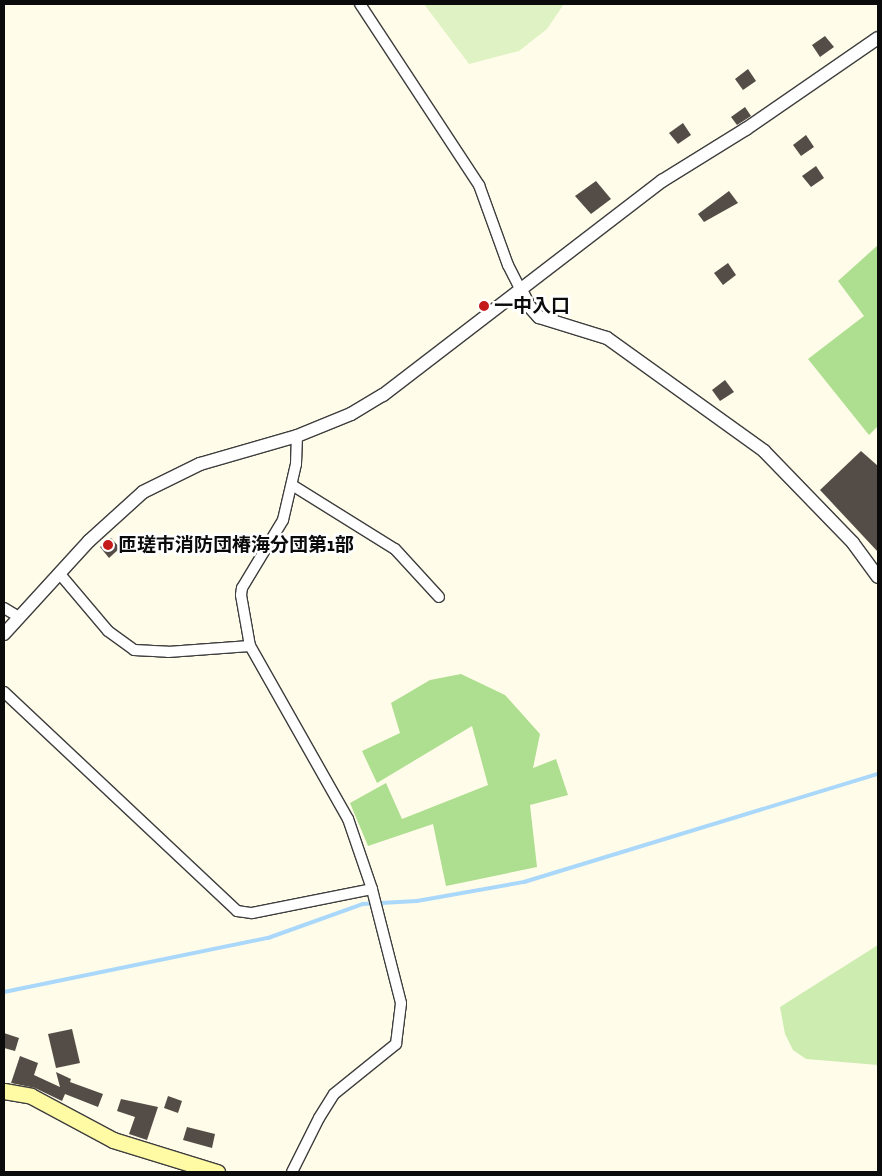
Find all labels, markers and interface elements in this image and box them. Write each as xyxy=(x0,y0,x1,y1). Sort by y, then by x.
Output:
place label: 一中入口 xyxy=(494,295,570,317)
marker: 一中入口 xyxy=(478,300,490,312)
place label: 匝瑳市消防団椿海分団第1部 xyxy=(118,534,354,556)
marker: 匝瑳市消防団椿海分団第1部 xyxy=(102,539,114,551)

